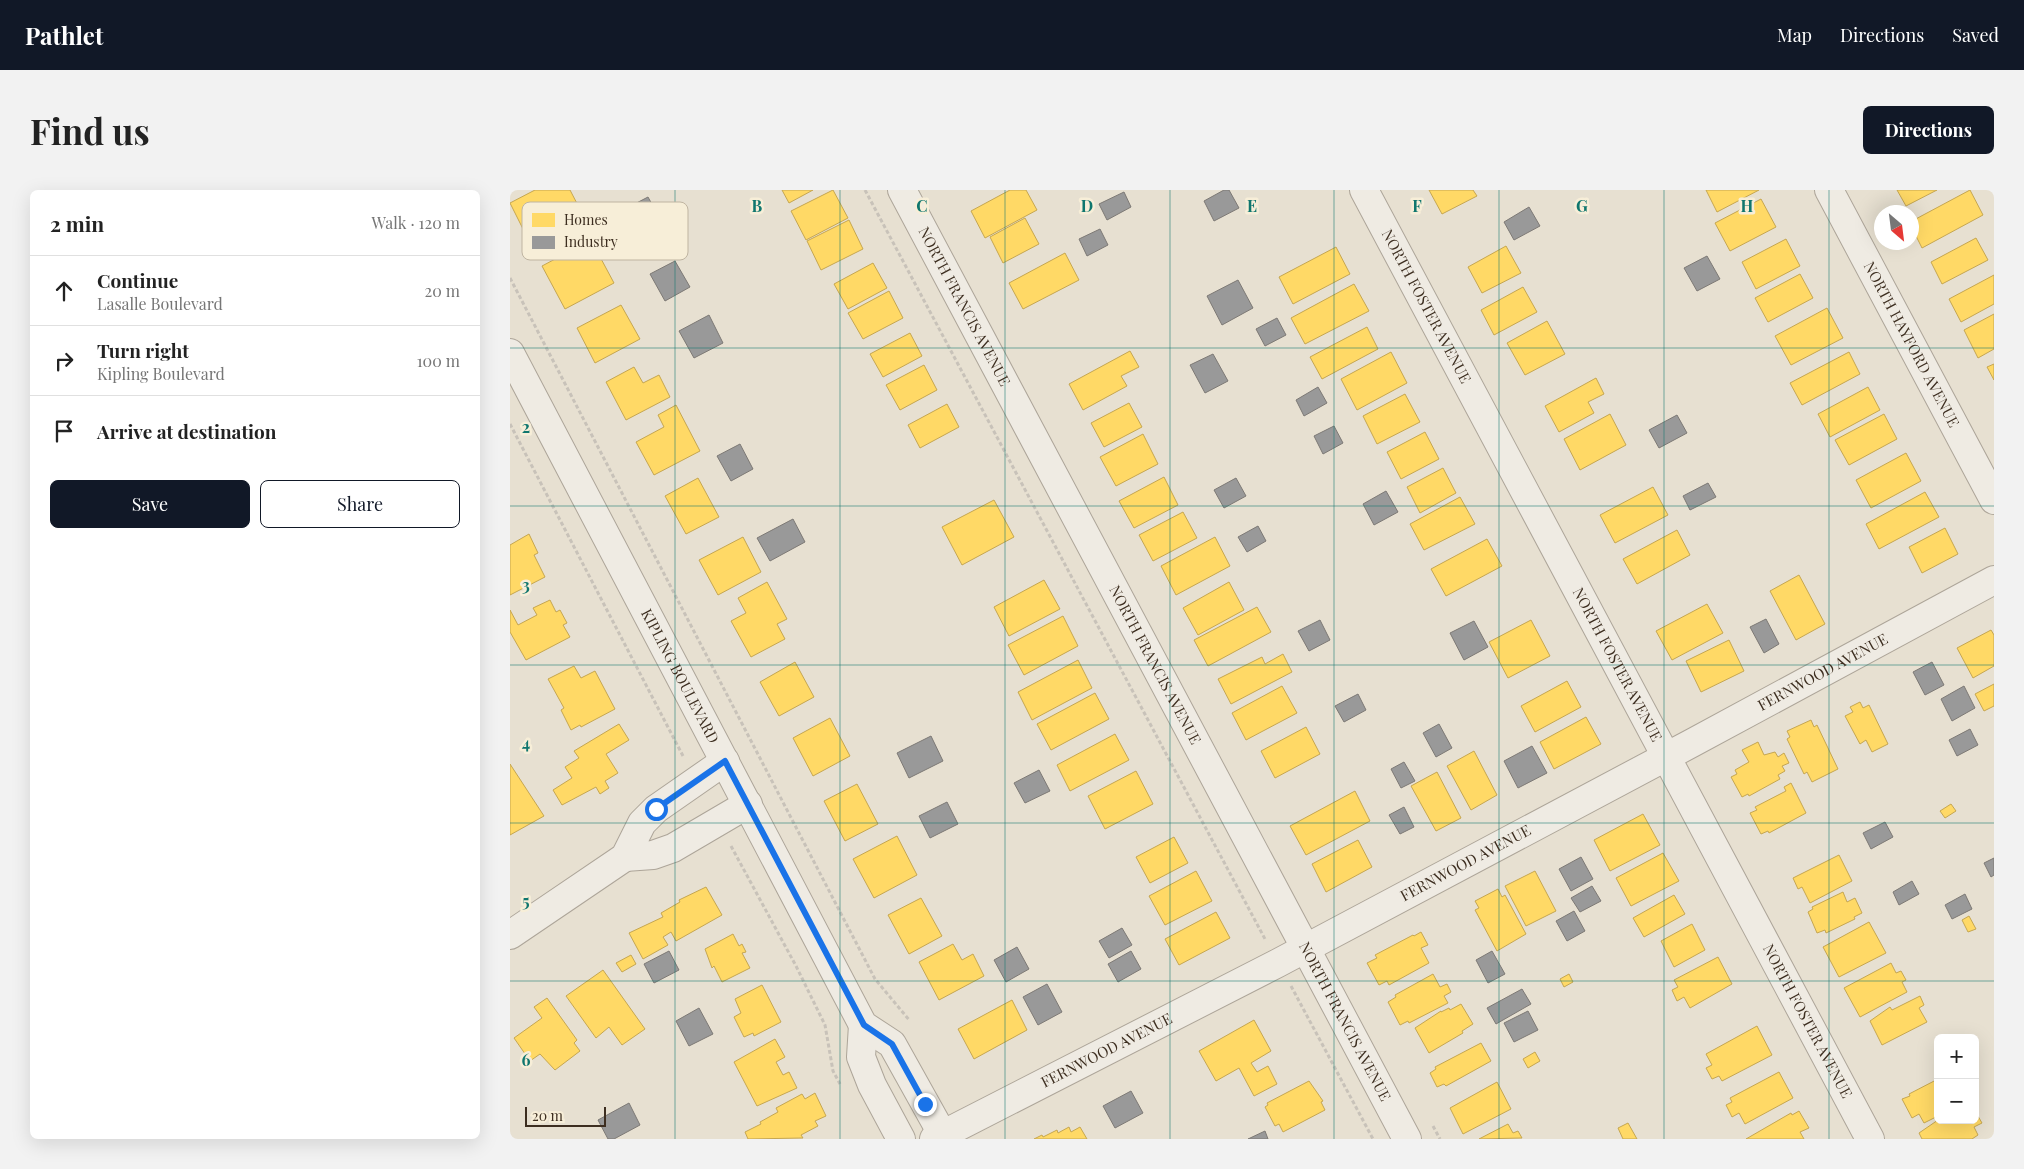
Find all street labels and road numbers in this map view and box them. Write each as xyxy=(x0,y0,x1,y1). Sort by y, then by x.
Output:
street label: NORTH FRANCIS AVENUE xyxy=(914,223,1015,389)
street label: NORTH FOSTER AVENUE xyxy=(1378,226,1476,386)
street label: NORTH HAYFORD AVENUE xyxy=(1860,258,1964,430)
street label: NORTH FRANCIS AVENUE xyxy=(1105,581,1206,748)
street label: NORTH FOSTER AVENUE xyxy=(1569,584,1667,745)
street label: KIPLING BOULEVARD xyxy=(637,605,724,747)
street label: FERNWOOD AVENUE xyxy=(1754,628,1891,715)
street label: FERNWOOD AVENUE xyxy=(1397,820,1534,905)
street label: NORTH FRANCIS AVENUE xyxy=(1295,938,1396,1104)
street label: NORTH FOSTER AVENUE xyxy=(1759,940,1857,1101)
street label: FERNWOOD AVENUE xyxy=(1037,1008,1175,1092)

